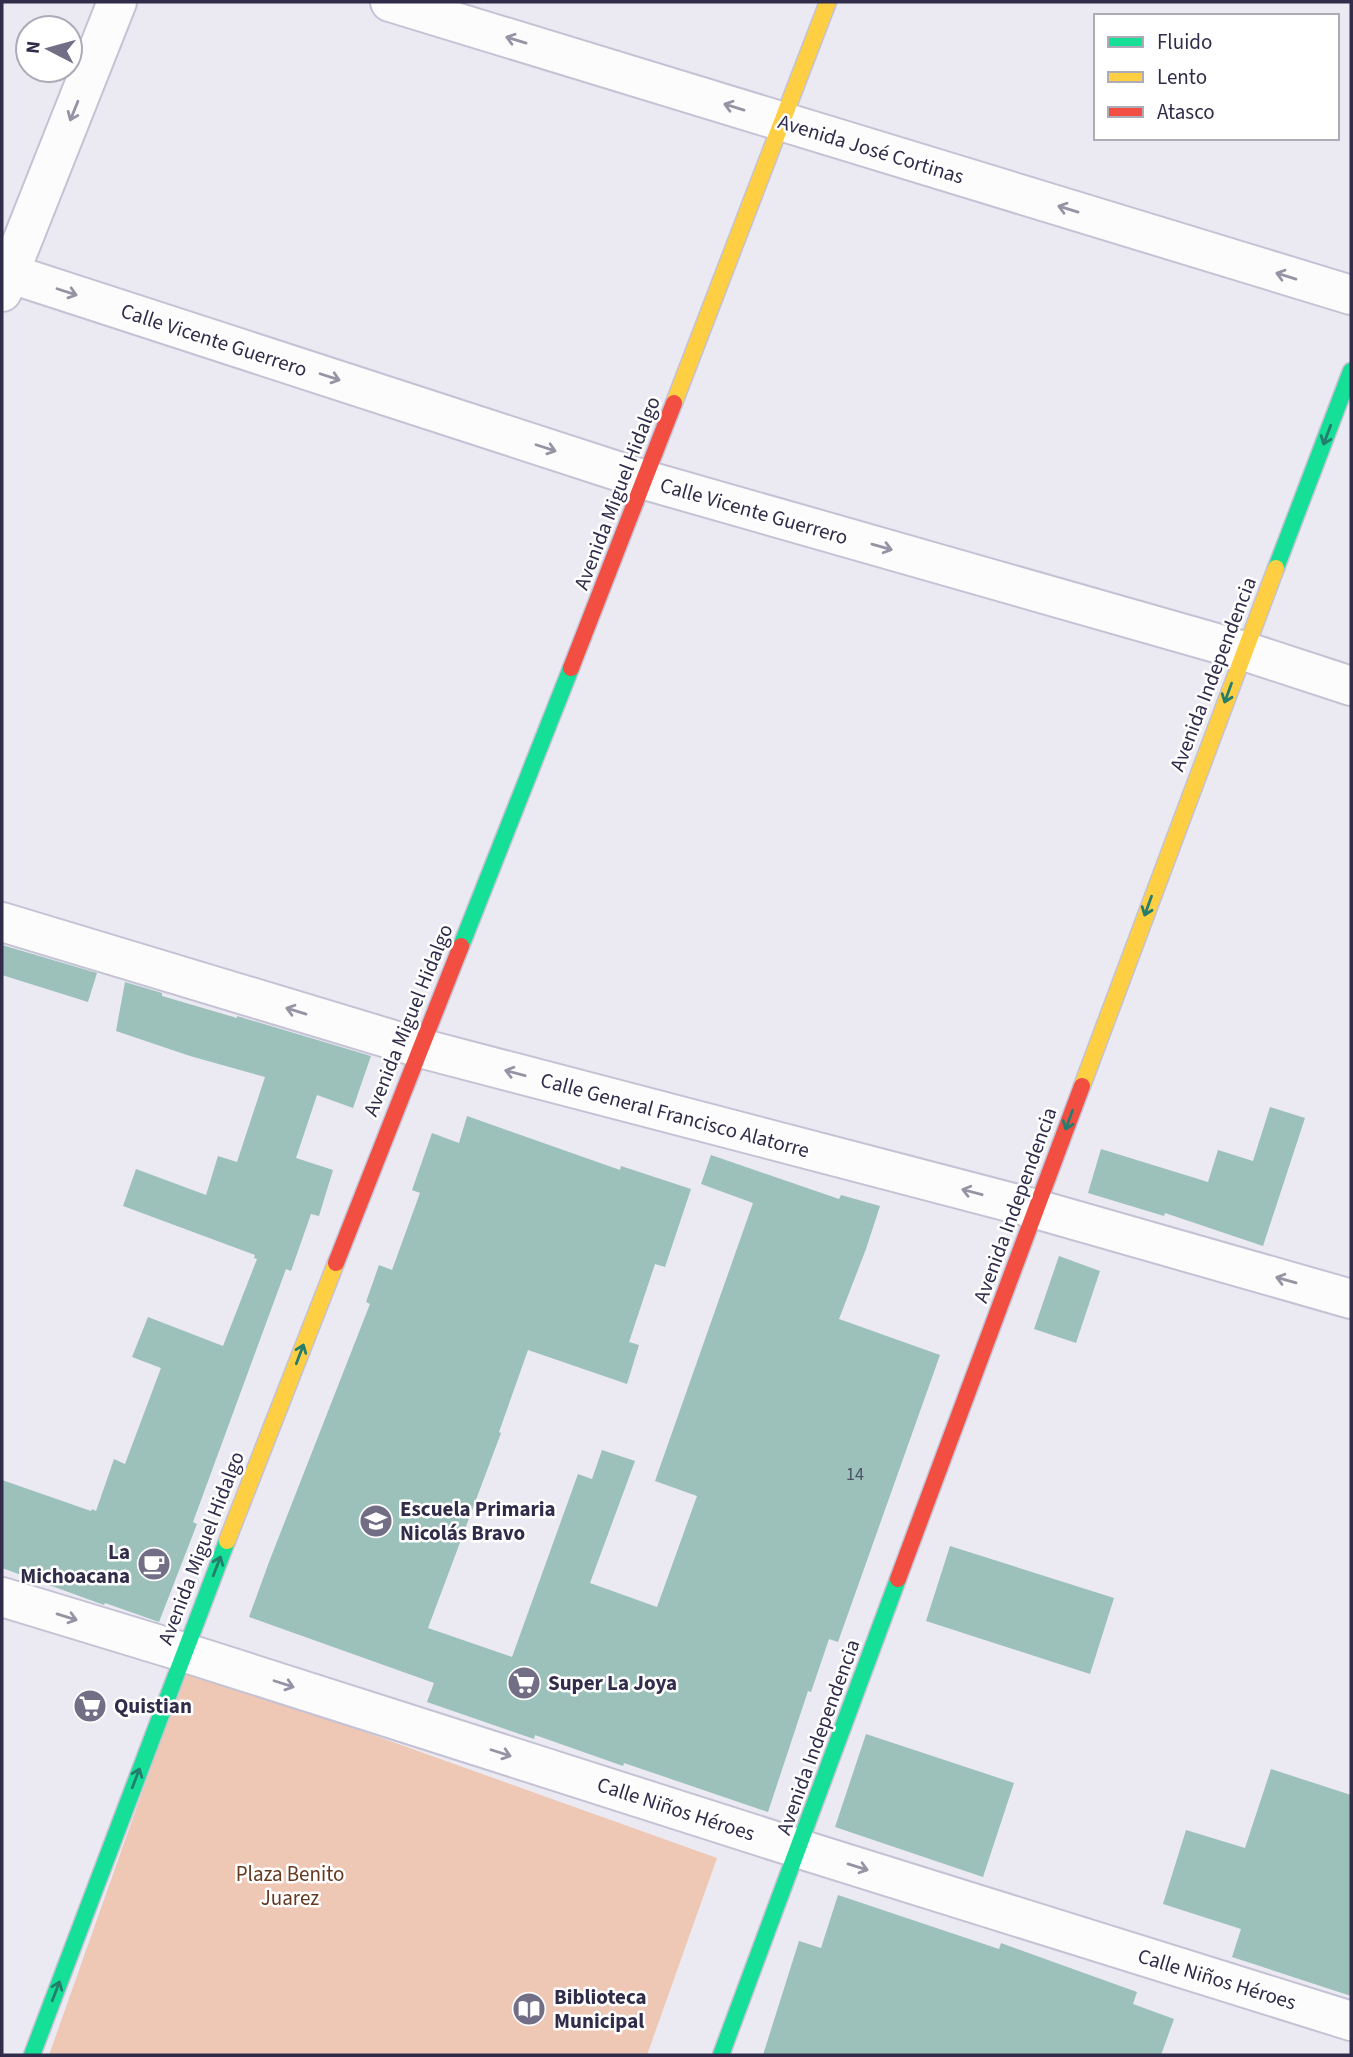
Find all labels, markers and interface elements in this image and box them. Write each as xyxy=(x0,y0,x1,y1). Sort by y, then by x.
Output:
north arrow xyxy=(14,14,84,84)
legend xyxy=(1094,14,1339,140)
text: Fluido xyxy=(1157,27,1212,57)
one-way arrow xyxy=(505,33,527,46)
text: N xyxy=(19,40,48,55)
text: Lento xyxy=(1157,62,1207,92)
text: Atasco xyxy=(1157,97,1215,127)
one-way arrow xyxy=(66,99,79,121)
one-way arrow xyxy=(723,100,745,113)
street label: Avenida José Cortinas xyxy=(774,106,968,192)
one-way arrow xyxy=(1058,202,1080,215)
one-way arrow xyxy=(1275,268,1297,281)
one-way arrow xyxy=(55,287,77,299)
street label: Calle Vicente Guerrero xyxy=(117,296,311,384)
one-way arrow xyxy=(318,372,340,385)
street label: Avenida Miguel Hidalgo xyxy=(566,392,668,594)
one-way arrow xyxy=(1319,424,1332,445)
one-way arrow xyxy=(535,442,557,455)
street label: Calle Vicente Guerrero xyxy=(656,470,852,552)
one-way arrow xyxy=(870,542,892,555)
street label: Avenida Independencia xyxy=(1162,572,1264,776)
one-way arrow xyxy=(1220,682,1233,704)
one-way arrow xyxy=(1141,895,1154,917)
street label: Avenida Miguel Hidalgo xyxy=(356,919,460,1121)
one-way arrow xyxy=(286,1003,308,1016)
street label: Calle General Francisco Alatorre xyxy=(537,1065,813,1165)
one-way arrow xyxy=(504,1066,527,1079)
street label: Avenida Independencia xyxy=(966,1103,1064,1307)
one-way arrow xyxy=(1062,1108,1074,1130)
one-way arrow xyxy=(961,1185,984,1198)
one-way arrow xyxy=(1275,1273,1297,1286)
one-way arrow xyxy=(294,1344,307,1365)
street label: Avenida Miguel Hidalgo xyxy=(150,1447,252,1649)
house number: 14 xyxy=(846,1462,864,1487)
place label: Escuela Primaria Nicolás Bravo xyxy=(400,1494,556,1548)
school or university icon: Escuela Primaria Nicolás Bravo xyxy=(357,1502,395,1540)
place label: La Michoacana xyxy=(20,1537,130,1591)
cafe icon: La Michoacana xyxy=(135,1545,173,1583)
one-way arrow xyxy=(211,1555,224,1577)
one-way arrow xyxy=(56,1611,78,1624)
street label: Avenida Independencia xyxy=(769,1635,867,1839)
supermarket icon: Super La Joya xyxy=(505,1664,543,1702)
place label: Super La Joya xyxy=(548,1668,677,1698)
one-way arrow xyxy=(273,1679,295,1691)
supermarket icon: Quistian xyxy=(71,1687,109,1725)
place label: Quistian xyxy=(114,1691,192,1721)
one-way arrow xyxy=(490,1748,512,1761)
one-way arrow xyxy=(130,1768,143,1790)
street label: Calle Niños Héroes xyxy=(593,1769,759,1849)
park label: Plaza Benito Juarez xyxy=(236,1859,344,1913)
one-way arrow xyxy=(847,1861,869,1874)
street label: Calle Niños Héroes xyxy=(1134,1941,1300,2017)
one-way arrow xyxy=(50,1981,63,2003)
place label: Biblioteca Municipal xyxy=(554,1982,647,2036)
library icon: Biblioteca Municipal xyxy=(510,1990,548,2028)

